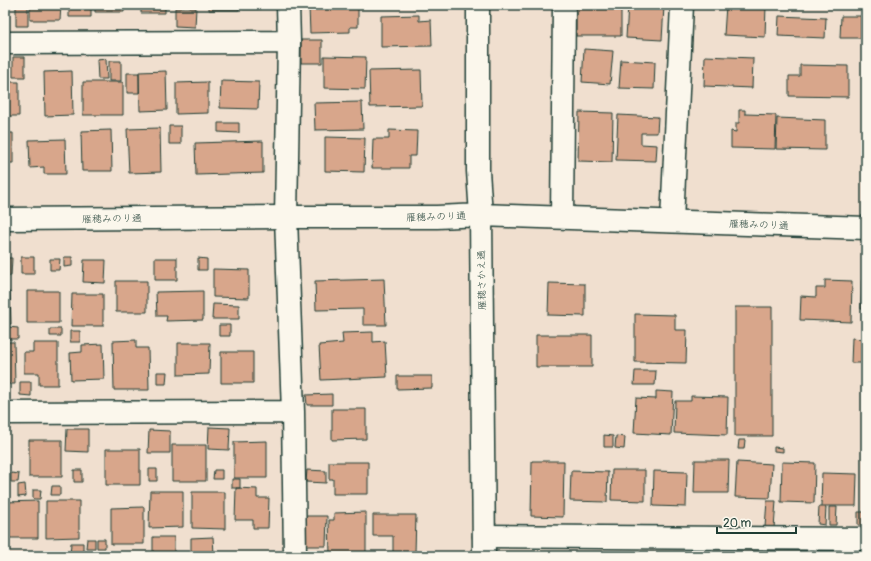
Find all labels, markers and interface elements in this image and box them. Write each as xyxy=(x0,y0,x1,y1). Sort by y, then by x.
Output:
street label: 雁穂みのり通 xyxy=(406,210,466,224)
street label: 雁穂みのり通 xyxy=(82,212,142,226)
street label: 雁穂みのり通 xyxy=(729,218,789,232)
street label: 雁穂さかえ通 xyxy=(475,250,489,310)
scale bar xyxy=(717,509,796,535)
text: 20 m xyxy=(723,516,752,531)

